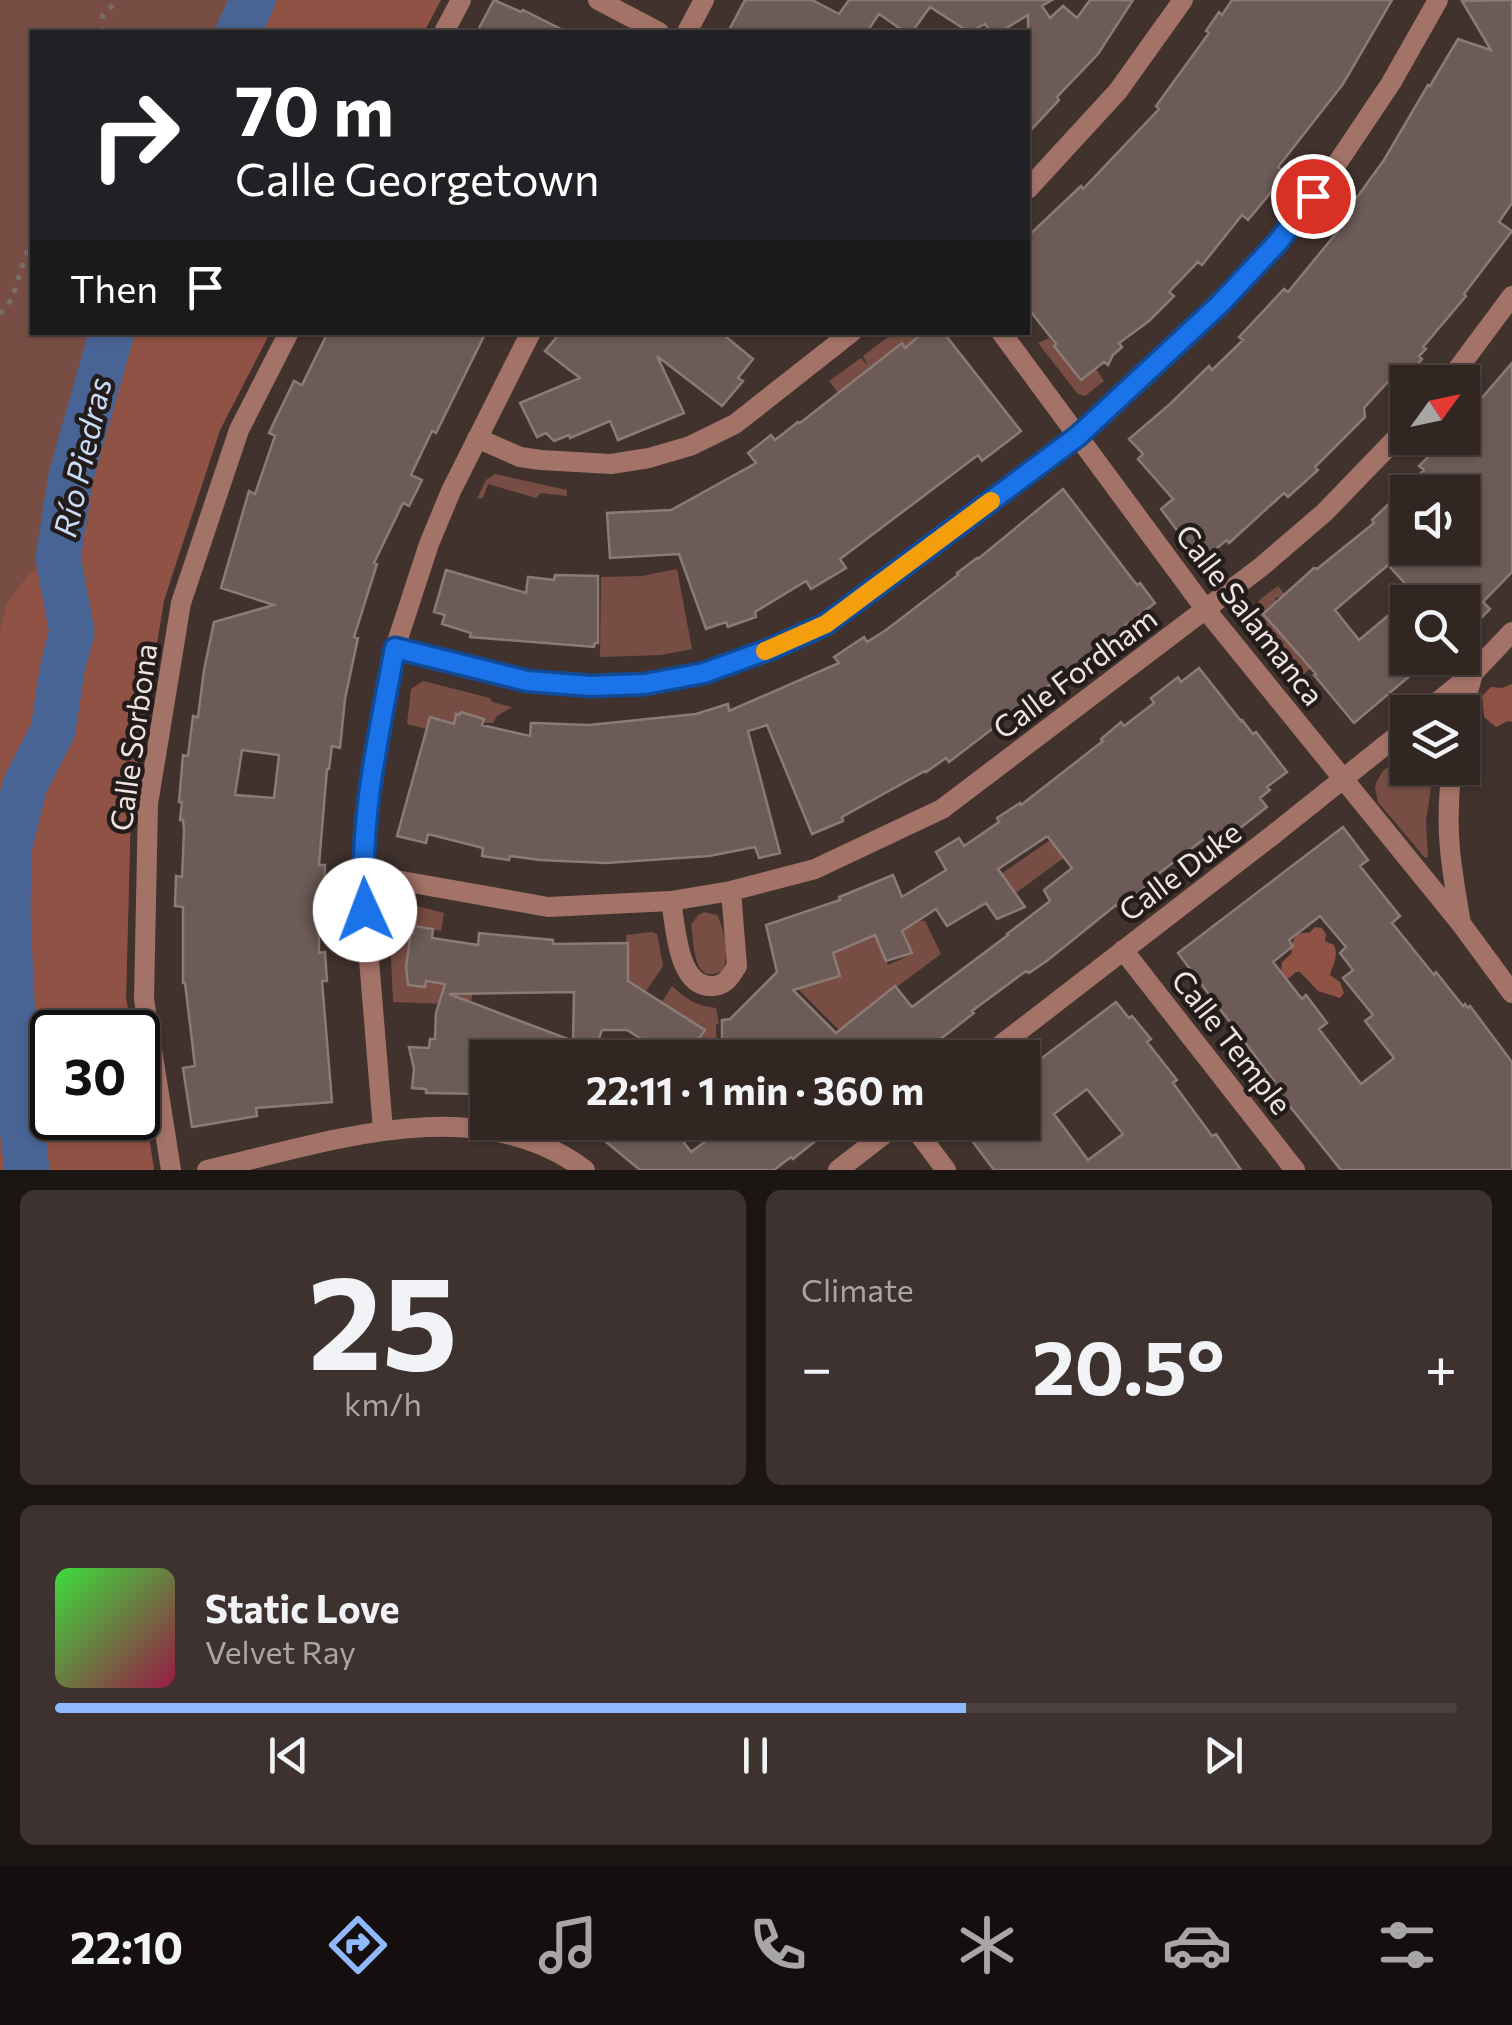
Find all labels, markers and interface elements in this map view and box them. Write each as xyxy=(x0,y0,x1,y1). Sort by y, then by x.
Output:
text: 70 m xyxy=(235,65,394,150)
icon: right xyxy=(70,70,200,200)
text: Calle Georgetown xyxy=(235,150,600,205)
pin xyxy=(1271,154,1356,239)
icon: arrive xyxy=(1286,169,1341,224)
icon: arrive xyxy=(178,260,233,315)
text: Then xyxy=(70,264,158,311)
north arrow xyxy=(1390,365,1480,455)
map controls xyxy=(1390,365,1480,785)
water label: Río Piedras xyxy=(43,373,119,541)
button: sound xyxy=(1390,475,1480,565)
street label: Calle Salamanca xyxy=(1169,516,1333,712)
button: search xyxy=(1390,585,1480,675)
street label: Calle Fordham xyxy=(985,598,1163,746)
street label: Calle Sorbona xyxy=(101,641,163,833)
button: layers xyxy=(1390,695,1480,785)
street label: Calle Duke xyxy=(1111,812,1247,928)
position arrow xyxy=(313,858,417,962)
street label: Calle Temple xyxy=(1165,961,1301,1121)
speed limit sign: 30 xyxy=(30,1010,160,1140)
text: 22:11 · 1 min · 360 m xyxy=(586,1066,924,1113)
text: 25 xyxy=(308,1238,458,1397)
text: Climate xyxy=(801,1269,914,1309)
text: 20.5° xyxy=(1032,1319,1225,1410)
text: − xyxy=(801,1332,832,1399)
text: + xyxy=(1425,1332,1457,1399)
text: km/h xyxy=(344,1383,422,1423)
text: Static Love xyxy=(205,1584,400,1631)
text: Velvet Ray xyxy=(205,1631,356,1671)
icon: previous xyxy=(261,1728,316,1783)
icon: pause xyxy=(728,1728,783,1783)
icon: next xyxy=(1196,1728,1251,1783)
icon: directions xyxy=(323,1910,393,1980)
icon: music xyxy=(533,1910,603,1980)
icon: phone xyxy=(743,1910,813,1980)
icon: climate xyxy=(952,1910,1022,1980)
icon: car xyxy=(1162,1910,1232,1980)
icon: filters xyxy=(1372,1910,1442,1980)
text: 22:10 xyxy=(70,1918,183,1973)

